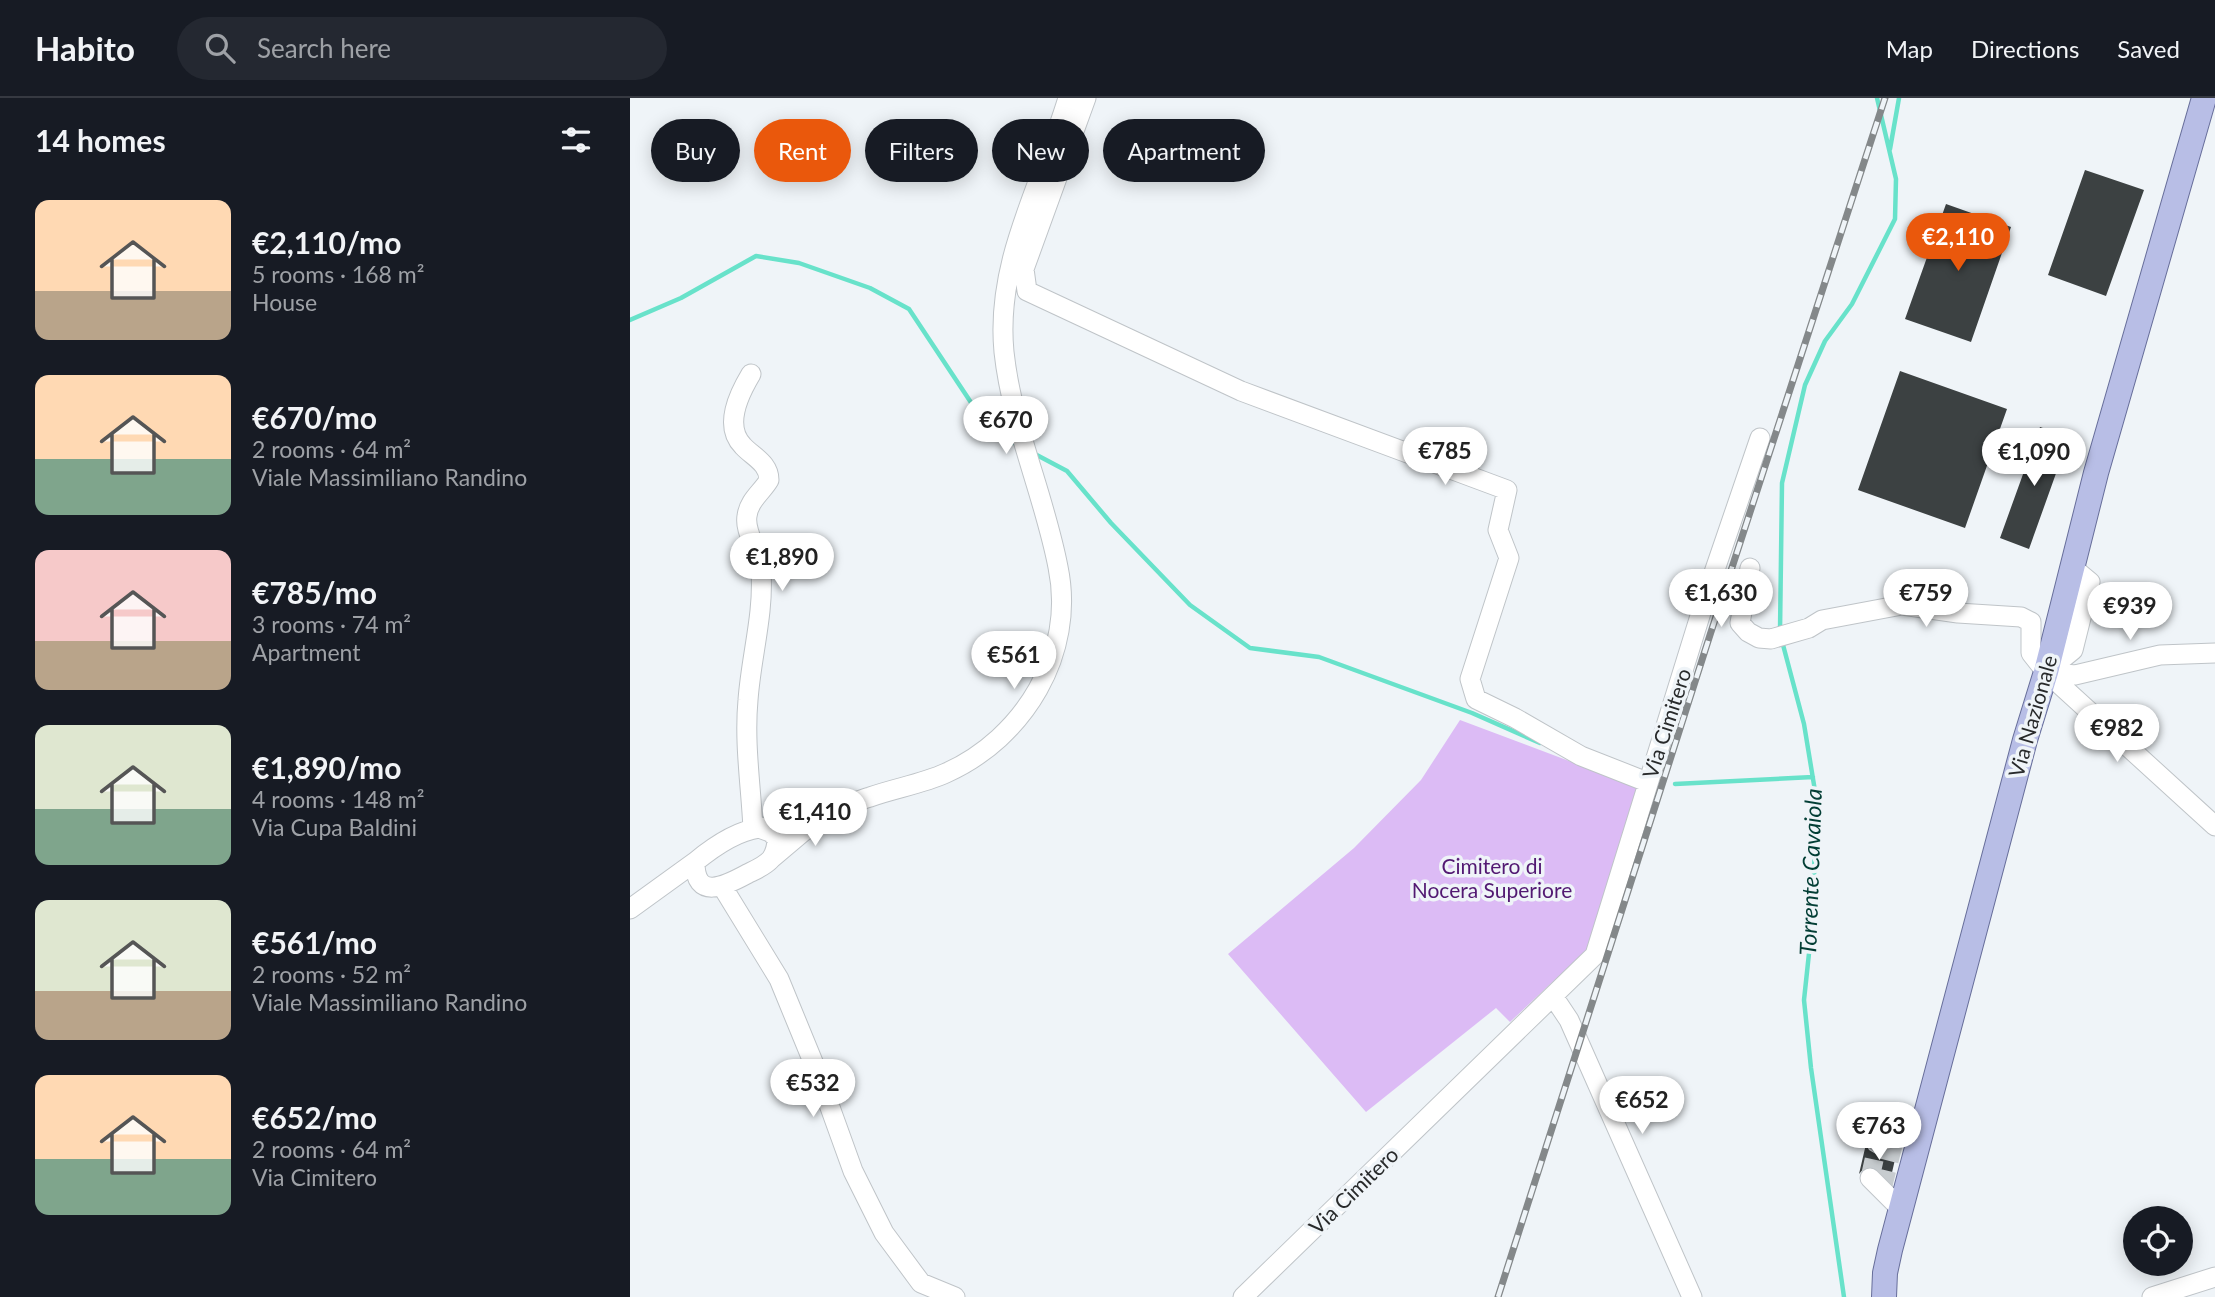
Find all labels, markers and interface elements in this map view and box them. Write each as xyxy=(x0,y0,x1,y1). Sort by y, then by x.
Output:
search box xyxy=(177,17,667,80)
text: Habito xyxy=(35,28,135,68)
icon: search xyxy=(201,29,239,67)
text: Search here xyxy=(257,32,391,64)
text: Map xyxy=(1886,34,1933,63)
text: Directions xyxy=(1971,34,2079,63)
text: Saved xyxy=(2117,34,2180,63)
chip: Buy xyxy=(651,119,740,182)
chip: Rent xyxy=(754,119,851,182)
chip: Filters xyxy=(865,119,978,182)
chip: New xyxy=(992,119,1089,182)
chip: Apartment xyxy=(1103,119,1265,182)
icon: filters xyxy=(557,121,595,159)
text: 14 homes xyxy=(35,122,166,158)
pin: €2,110 xyxy=(1901,214,2015,273)
text: €2,110 xyxy=(1922,222,1994,250)
text: €2,110/mo xyxy=(252,224,401,260)
icon: home xyxy=(91,228,175,312)
text: 5 rooms · 168 m² xyxy=(252,260,424,288)
text: House xyxy=(252,288,317,316)
pin: €670 xyxy=(965,396,1047,456)
text: €670/mo xyxy=(252,399,377,435)
icon: home xyxy=(91,403,175,487)
text: €670 xyxy=(979,405,1033,433)
pin: €785 xyxy=(1404,428,1486,487)
pin: €1,090 xyxy=(1977,428,2091,488)
text: 2 rooms · 64 m² xyxy=(252,435,411,463)
text: €785 xyxy=(1418,436,1472,464)
text: €1,090 xyxy=(1998,437,2070,465)
text: Viale Massimiliano Randino xyxy=(252,463,527,491)
pin: €1,890 xyxy=(725,533,839,593)
text: €1,890 xyxy=(746,542,818,570)
pin: €1,630 xyxy=(1664,570,1778,629)
pin: €759 xyxy=(1885,570,1967,629)
text: €785/mo xyxy=(252,574,377,610)
icon: home xyxy=(91,578,175,662)
text: €1,630 xyxy=(1685,578,1757,606)
text: €759 xyxy=(1899,578,1953,606)
pin: €939 xyxy=(2089,582,2171,642)
text: €939 xyxy=(2103,591,2157,619)
text: 3 rooms · 74 m² xyxy=(252,610,411,638)
pin: €561 xyxy=(973,632,1055,691)
text: Apartment xyxy=(252,638,360,666)
text: €561 xyxy=(987,640,1041,668)
street label: Via Nazionale xyxy=(2003,652,2061,780)
street label: Via Cimitero xyxy=(1636,665,1696,781)
pin: €982 xyxy=(2076,704,2158,764)
text: €982 xyxy=(2090,713,2144,741)
text: €1,890/mo xyxy=(252,749,401,785)
icon: home xyxy=(91,753,175,837)
text: 4 rooms · 148 m² xyxy=(252,785,424,813)
pin: €1,410 xyxy=(758,788,872,848)
water label: Torrente Cavaiola xyxy=(1793,788,1827,956)
text: €1,410 xyxy=(779,797,851,825)
text: Via Cupa Baldini xyxy=(252,813,417,841)
park label: Cimitero di Nocera Superiore xyxy=(1412,853,1572,902)
text: €561/mo xyxy=(252,924,377,960)
icon: home xyxy=(91,928,175,1012)
text: 2 rooms · 52 m² xyxy=(252,960,411,988)
text: Viale Massimiliano Randino xyxy=(252,988,527,1016)
pin: €532 xyxy=(772,1060,854,1119)
text: €532 xyxy=(786,1068,840,1096)
pin: €652 xyxy=(1601,1076,1683,1136)
text: €652 xyxy=(1615,1085,1669,1113)
text: €652/mo xyxy=(252,1099,377,1135)
pin: €763 xyxy=(1838,1102,1920,1162)
icon: home xyxy=(91,1103,175,1187)
text: €763 xyxy=(1852,1111,1906,1139)
text: 2 rooms · 64 m² xyxy=(252,1135,411,1163)
street label: Via Cimitero xyxy=(1303,1141,1403,1239)
text: Via Cimitero xyxy=(252,1163,377,1191)
map controls xyxy=(2123,1206,2193,1276)
button: locate xyxy=(2123,1206,2193,1276)

